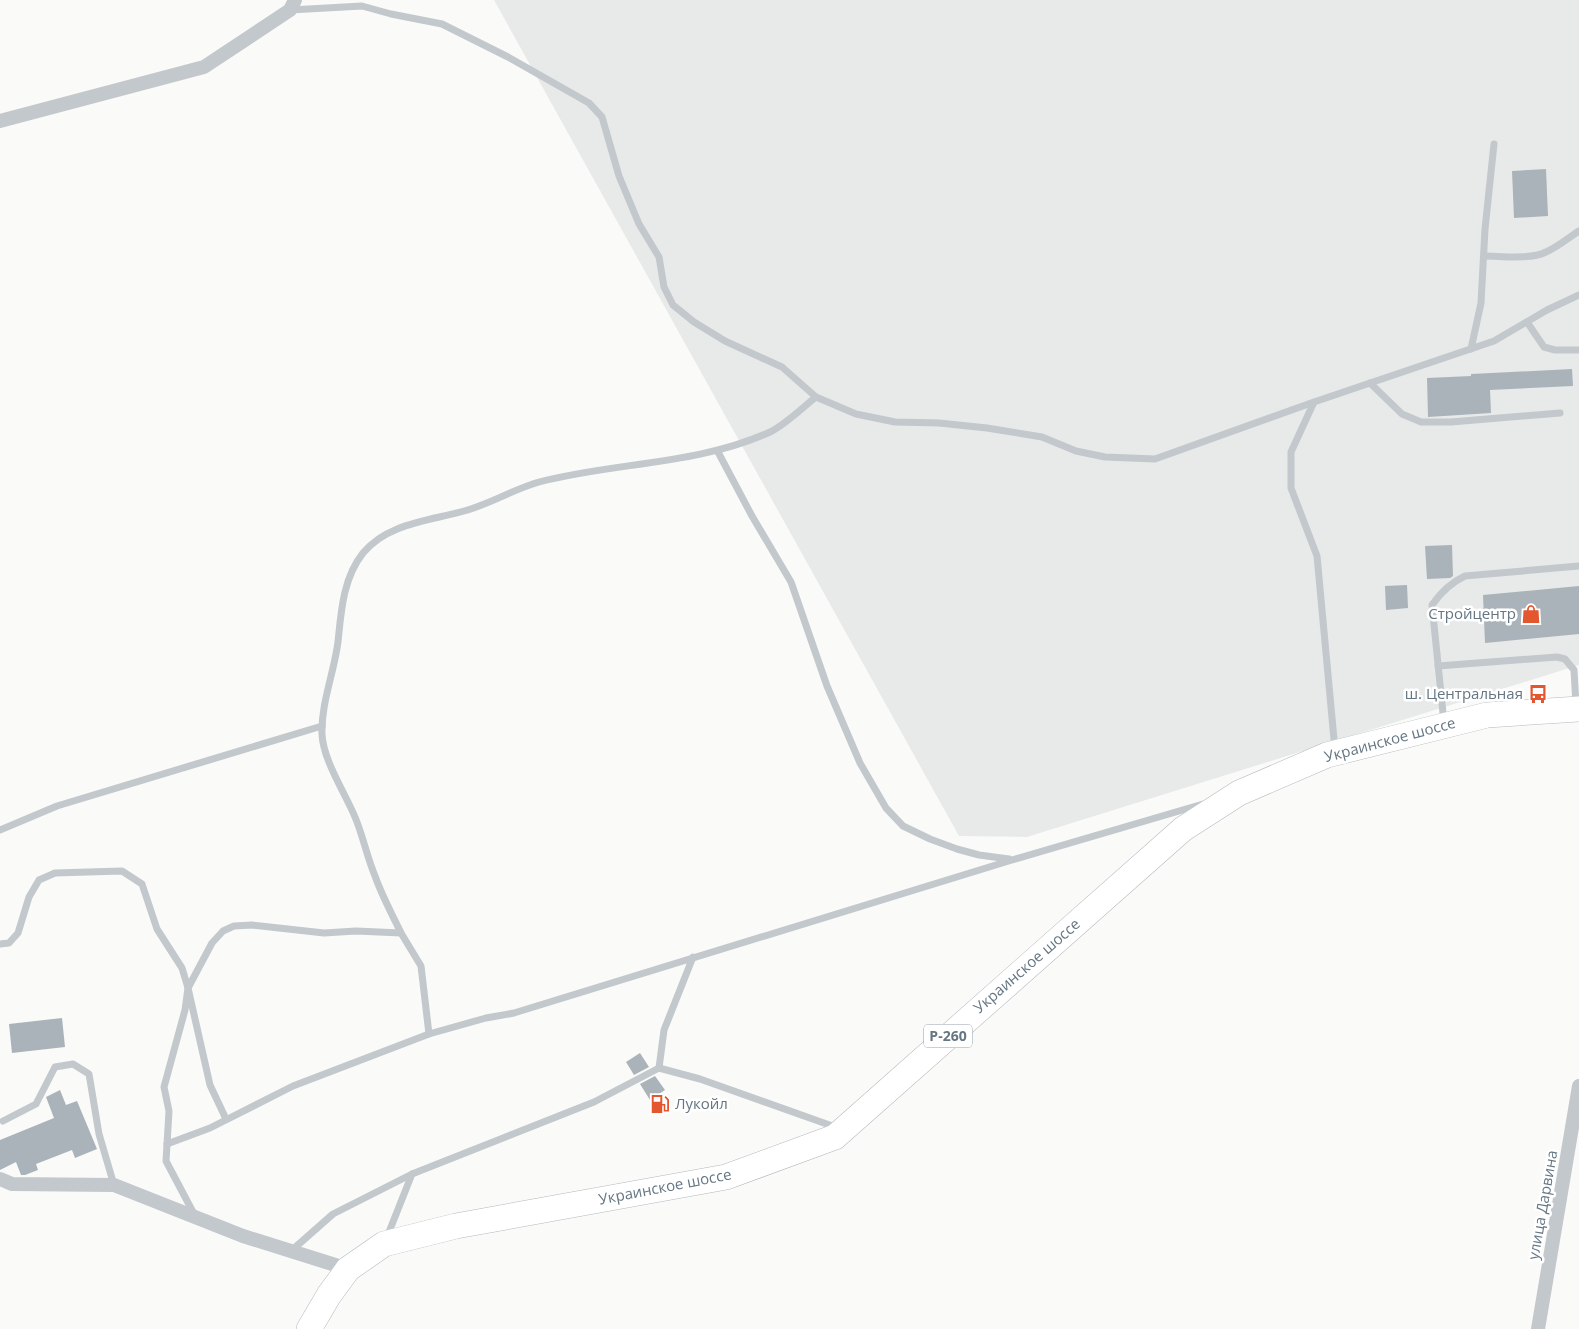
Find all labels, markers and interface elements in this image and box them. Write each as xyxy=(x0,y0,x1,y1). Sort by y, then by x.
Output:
place label: Стройцентр xyxy=(1428,603,1516,623)
shop icon: Стройцентр xyxy=(1520,603,1542,625)
place label: ш. Центральная xyxy=(1405,683,1523,703)
bus stop icon: ш. Центральная xyxy=(1527,683,1549,705)
street label: Украинское шоссе xyxy=(1322,712,1458,766)
street label: Украинское шоссе xyxy=(969,913,1084,1017)
road number: Р-260 xyxy=(924,1024,972,1048)
fuel station icon: Лукойл xyxy=(649,1093,671,1115)
place label: Лукойл xyxy=(675,1093,728,1113)
street label: улица Дарвина xyxy=(1523,1148,1562,1261)
street label: Украинское шоссе xyxy=(597,1163,733,1209)

